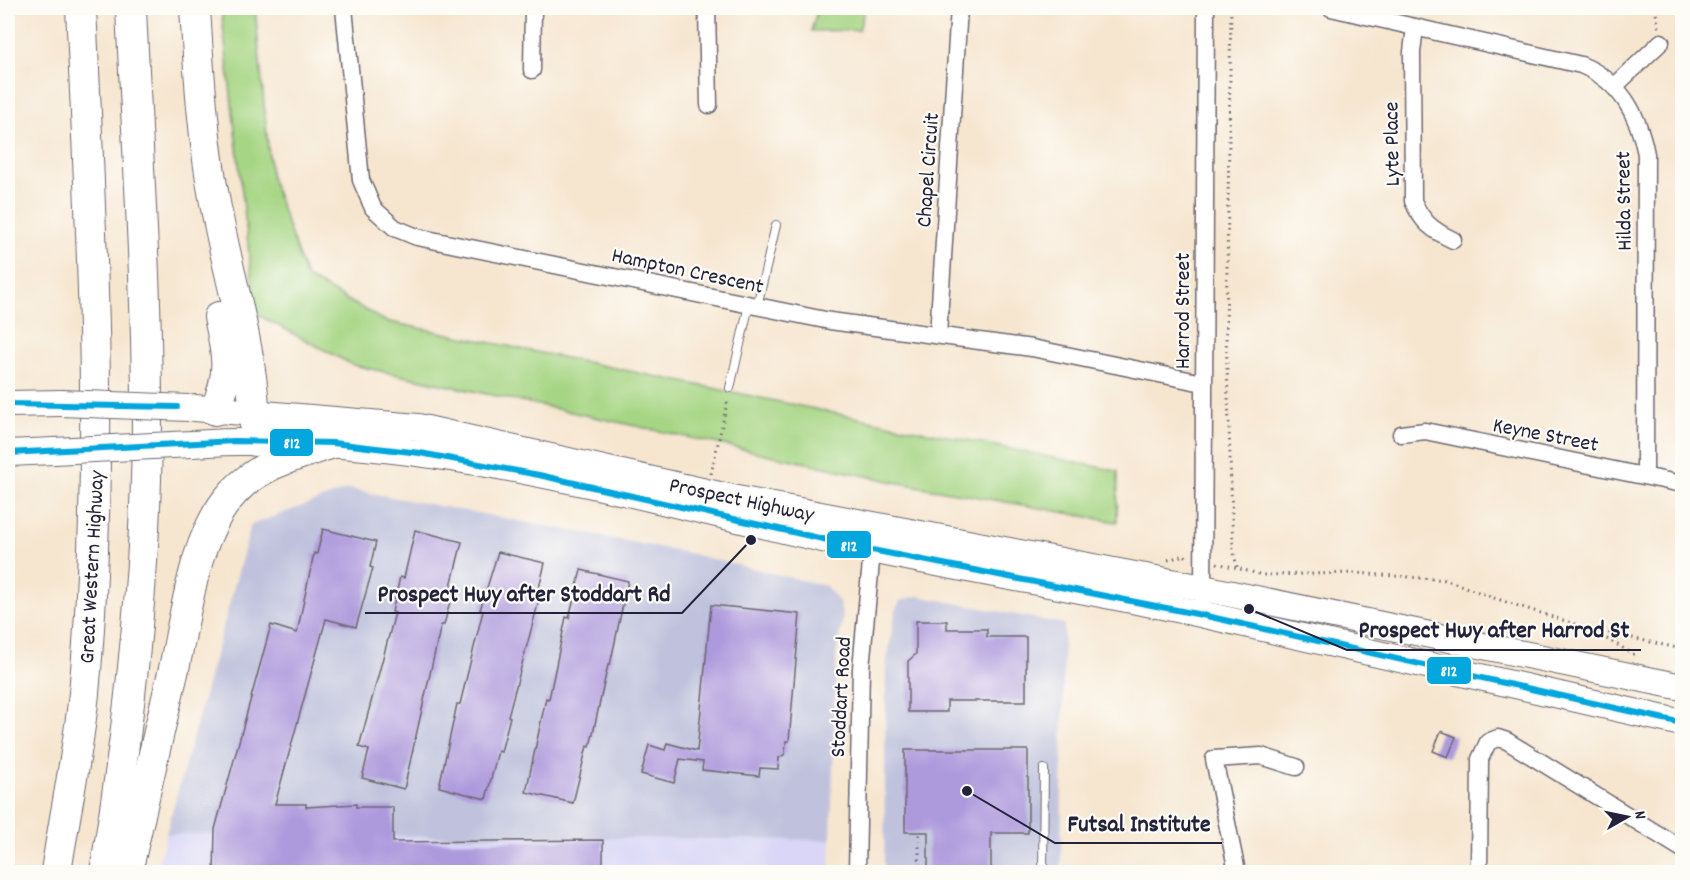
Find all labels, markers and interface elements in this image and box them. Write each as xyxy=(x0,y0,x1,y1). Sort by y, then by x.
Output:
street label: Lyte Place xyxy=(1377,101,1410,187)
street label: Chapel Circuit xyxy=(910,112,949,229)
street label: Hilda Street xyxy=(1609,151,1642,251)
street label: Hampton Crescent xyxy=(608,241,766,304)
street label: Harrod Street xyxy=(1169,253,1200,369)
street label: Keyne Street xyxy=(1490,411,1601,462)
line badge: 812 xyxy=(269,428,314,457)
text: 812 xyxy=(284,433,300,456)
street label: Great Western Highway xyxy=(73,469,114,665)
street label: Prospect Highway xyxy=(666,471,818,532)
line badge: 812 xyxy=(826,530,872,559)
text: 812 xyxy=(841,536,857,559)
callout: Prospect Hwy after Stoddart Rd xyxy=(365,571,682,613)
text: Prospect Hwy after Stoddart Rd xyxy=(378,579,670,613)
callout: Prospect Hwy after Harrod St xyxy=(1347,608,1641,650)
text: Prospect Hwy after Harrod St xyxy=(1359,615,1630,649)
street label: Stoddart Road xyxy=(824,636,861,758)
line badge: 812 xyxy=(1426,656,1472,685)
text: 812 xyxy=(1441,661,1457,684)
north arrow xyxy=(1597,787,1657,847)
callout: Futsal Institute xyxy=(1055,801,1222,843)
text: Futsal Institute xyxy=(1068,809,1211,843)
text: N xyxy=(1627,809,1651,821)

